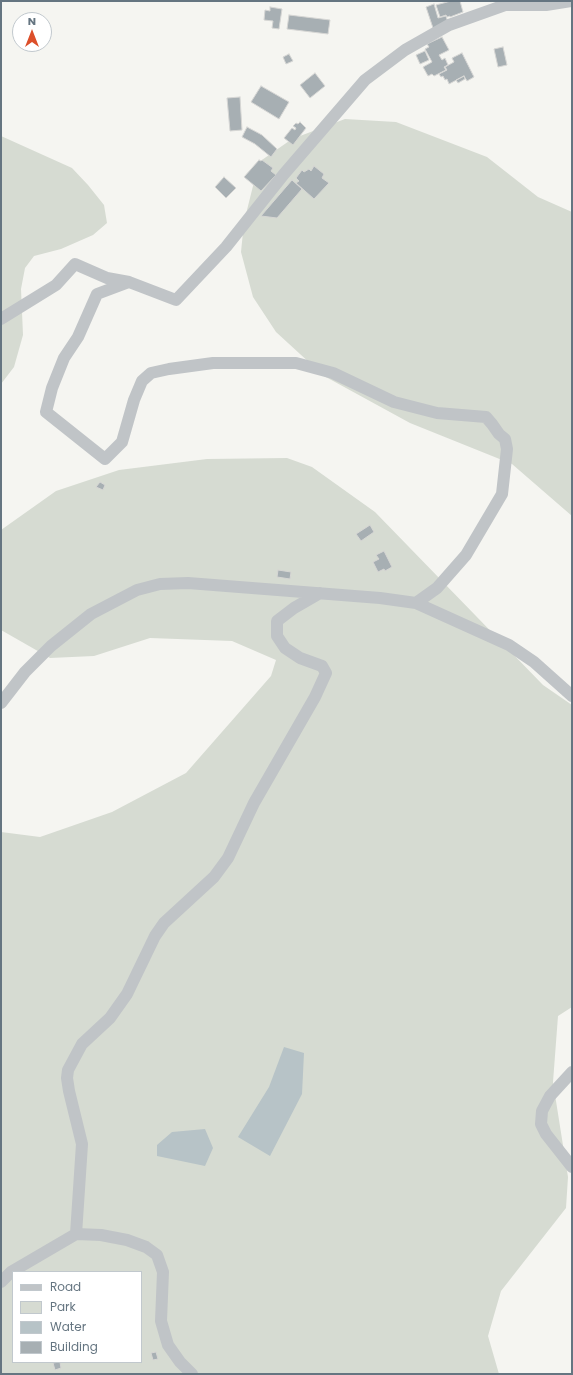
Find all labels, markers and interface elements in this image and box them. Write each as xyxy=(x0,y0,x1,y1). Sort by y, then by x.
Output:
north arrow xyxy=(12,12,52,52)
text: N xyxy=(28,13,36,29)
legend xyxy=(12,1271,142,1363)
text: Road xyxy=(50,1278,81,1295)
text: Park xyxy=(50,1298,76,1315)
text: Water xyxy=(50,1318,86,1335)
text: Building xyxy=(50,1338,98,1355)

